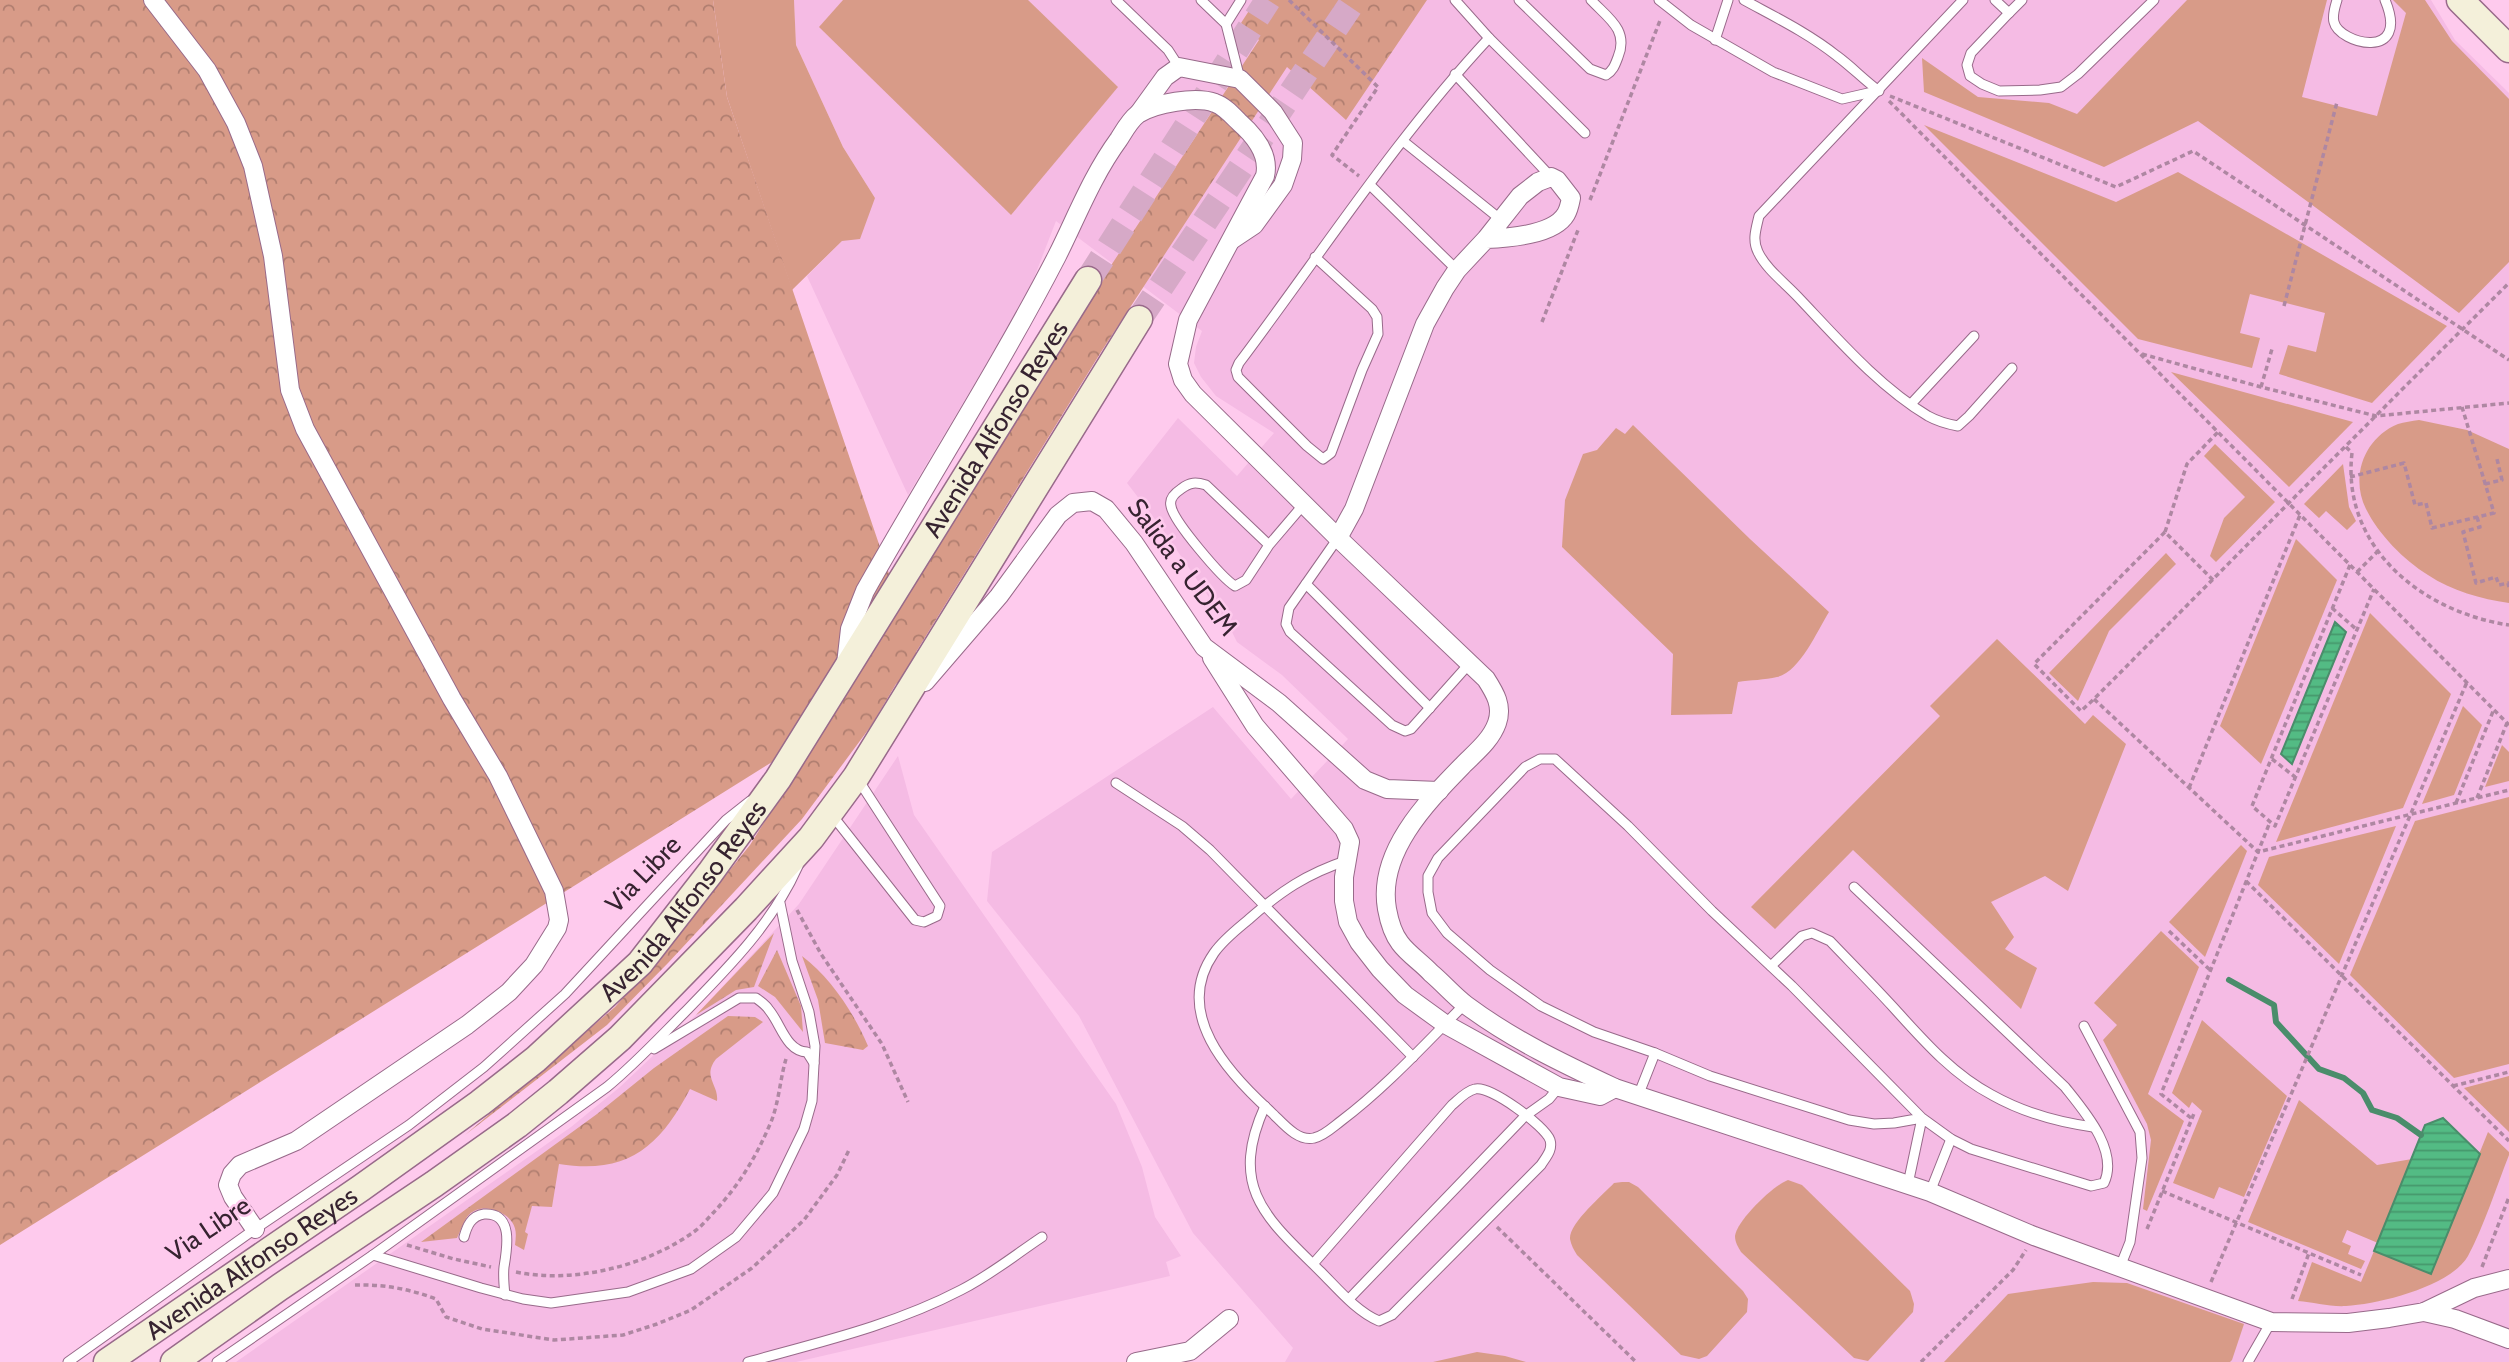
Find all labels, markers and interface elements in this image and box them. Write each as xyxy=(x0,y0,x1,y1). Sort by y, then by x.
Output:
street label: Avenida Alfonso Reyes xyxy=(916,314,1075,543)
street label: Salida a UDEM xyxy=(1121,492,1245,642)
street label: Avenida Alfonso Reyes xyxy=(593,794,773,1008)
street label: Via Libre xyxy=(598,829,688,919)
street label: Avenida Alfonso Reyes xyxy=(139,1179,363,1347)
street label: Via Libre xyxy=(160,1189,256,1269)

